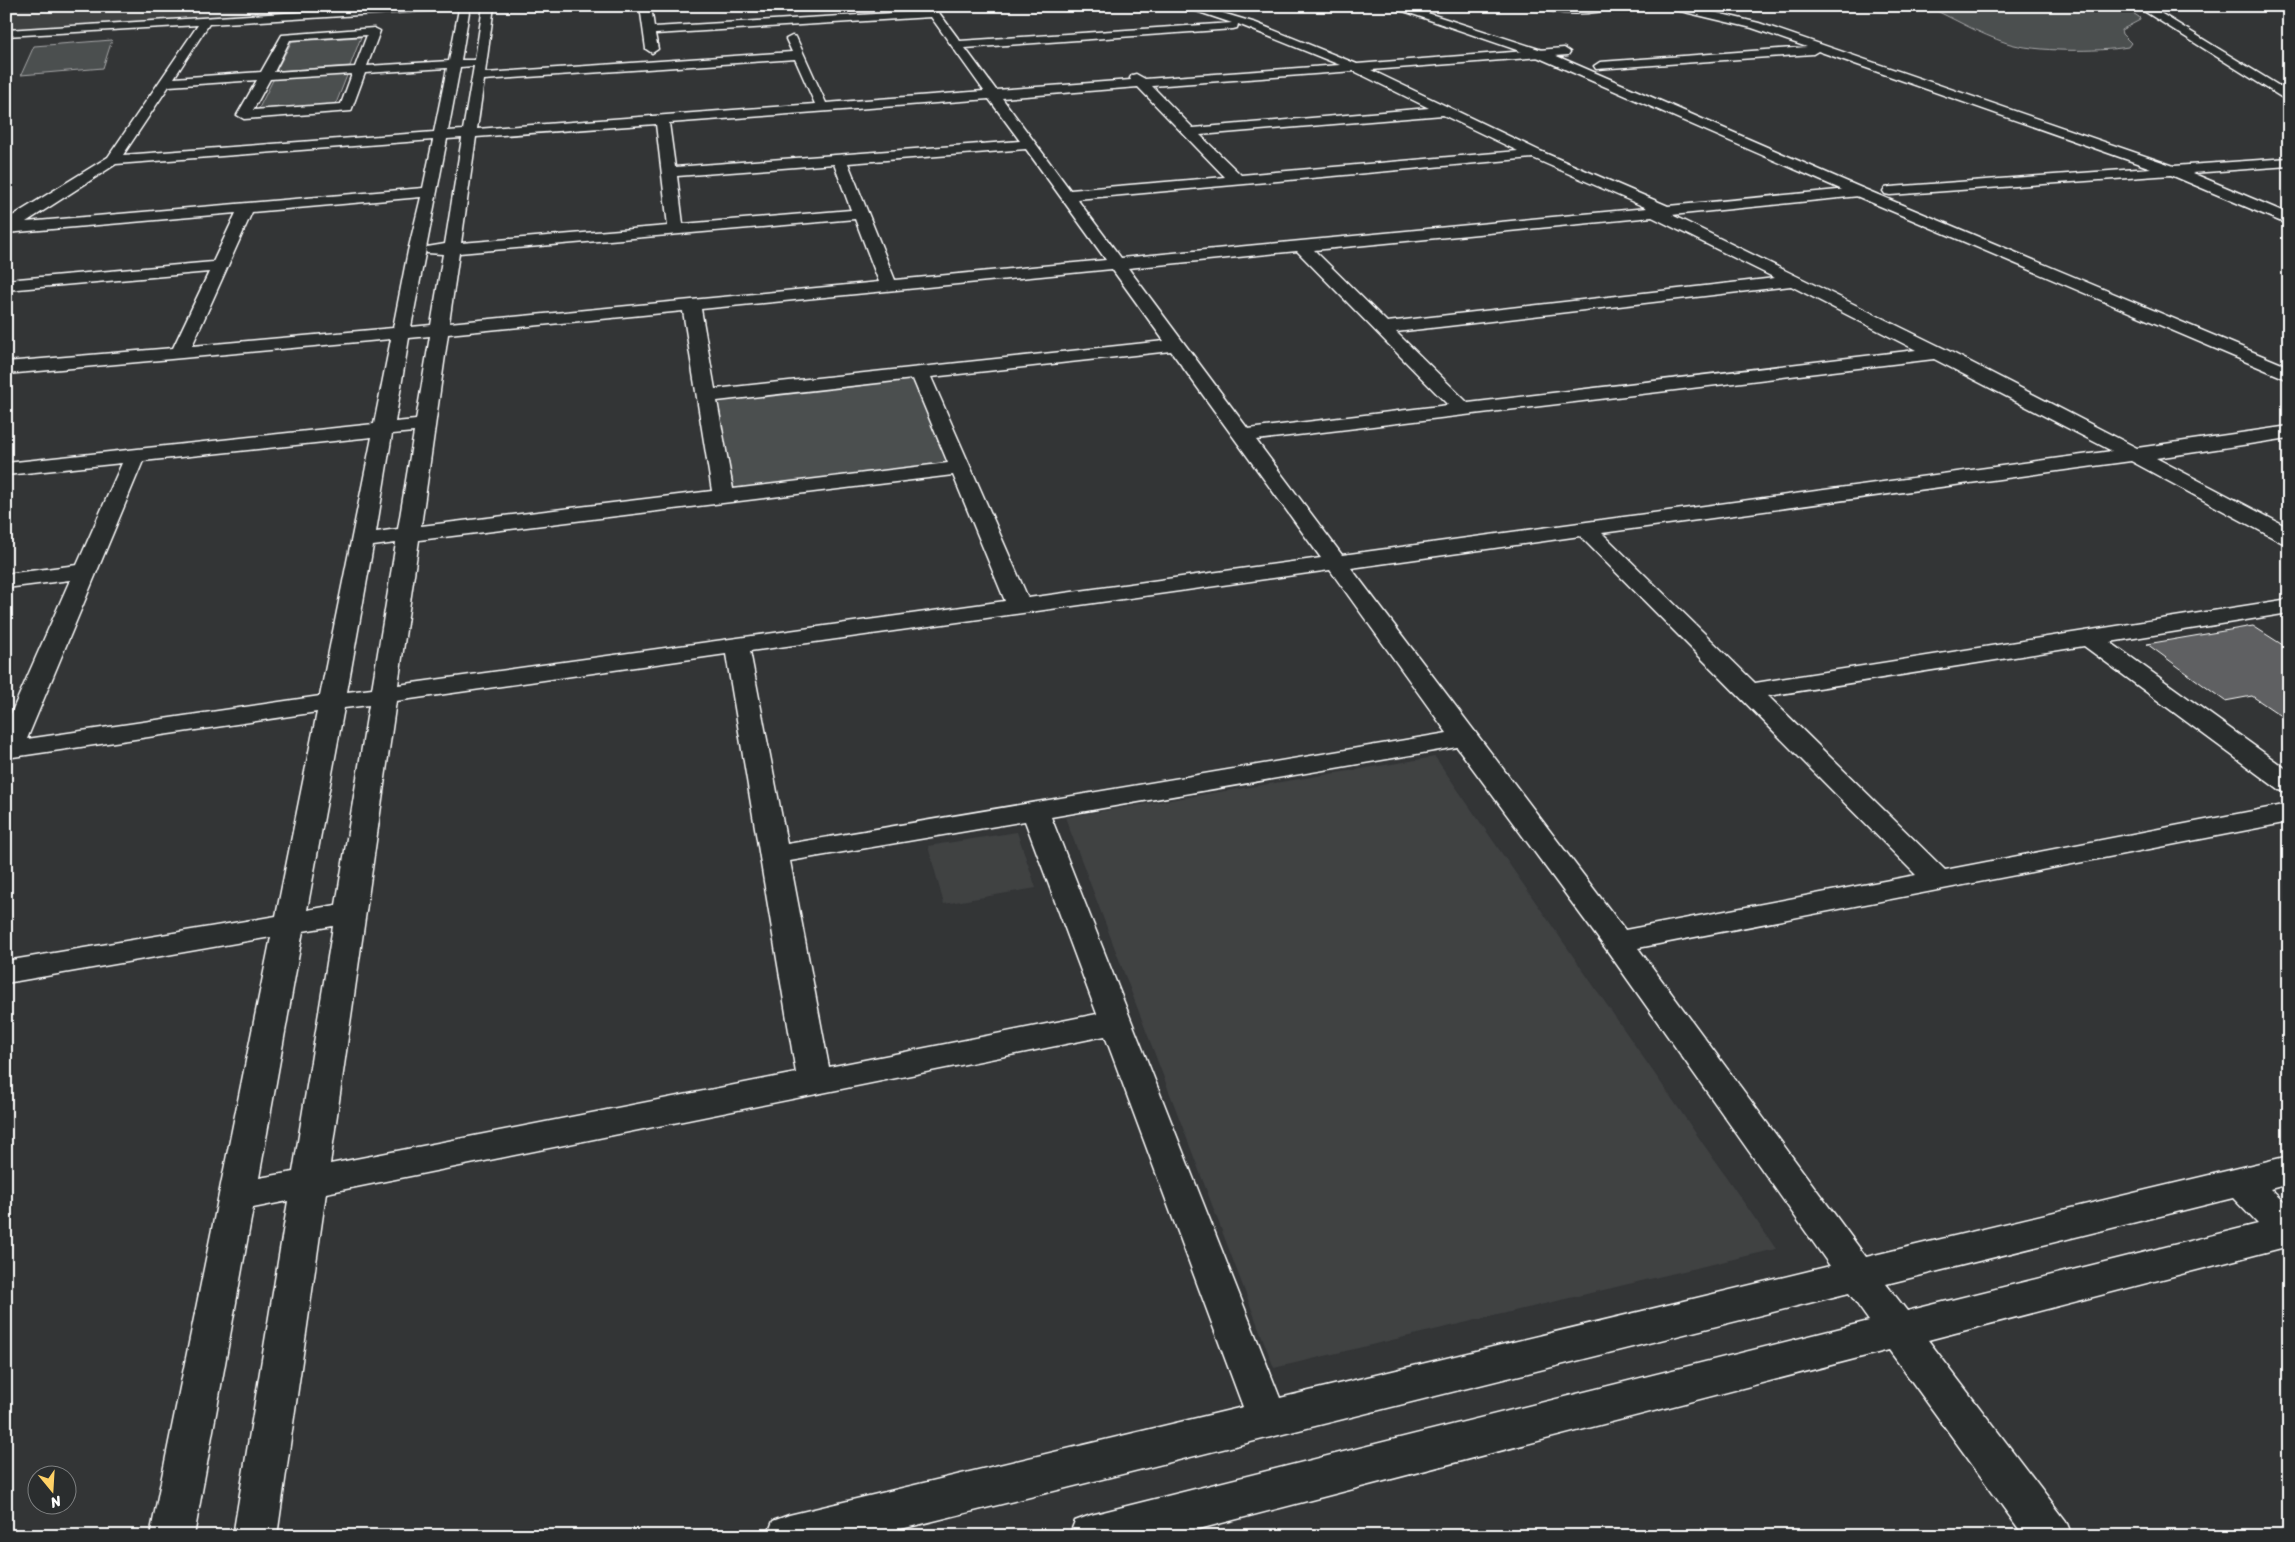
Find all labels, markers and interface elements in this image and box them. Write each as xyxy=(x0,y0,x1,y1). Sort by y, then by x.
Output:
north arrow xyxy=(28,1464,78,1514)
text: N xyxy=(47,1488,65,1515)

